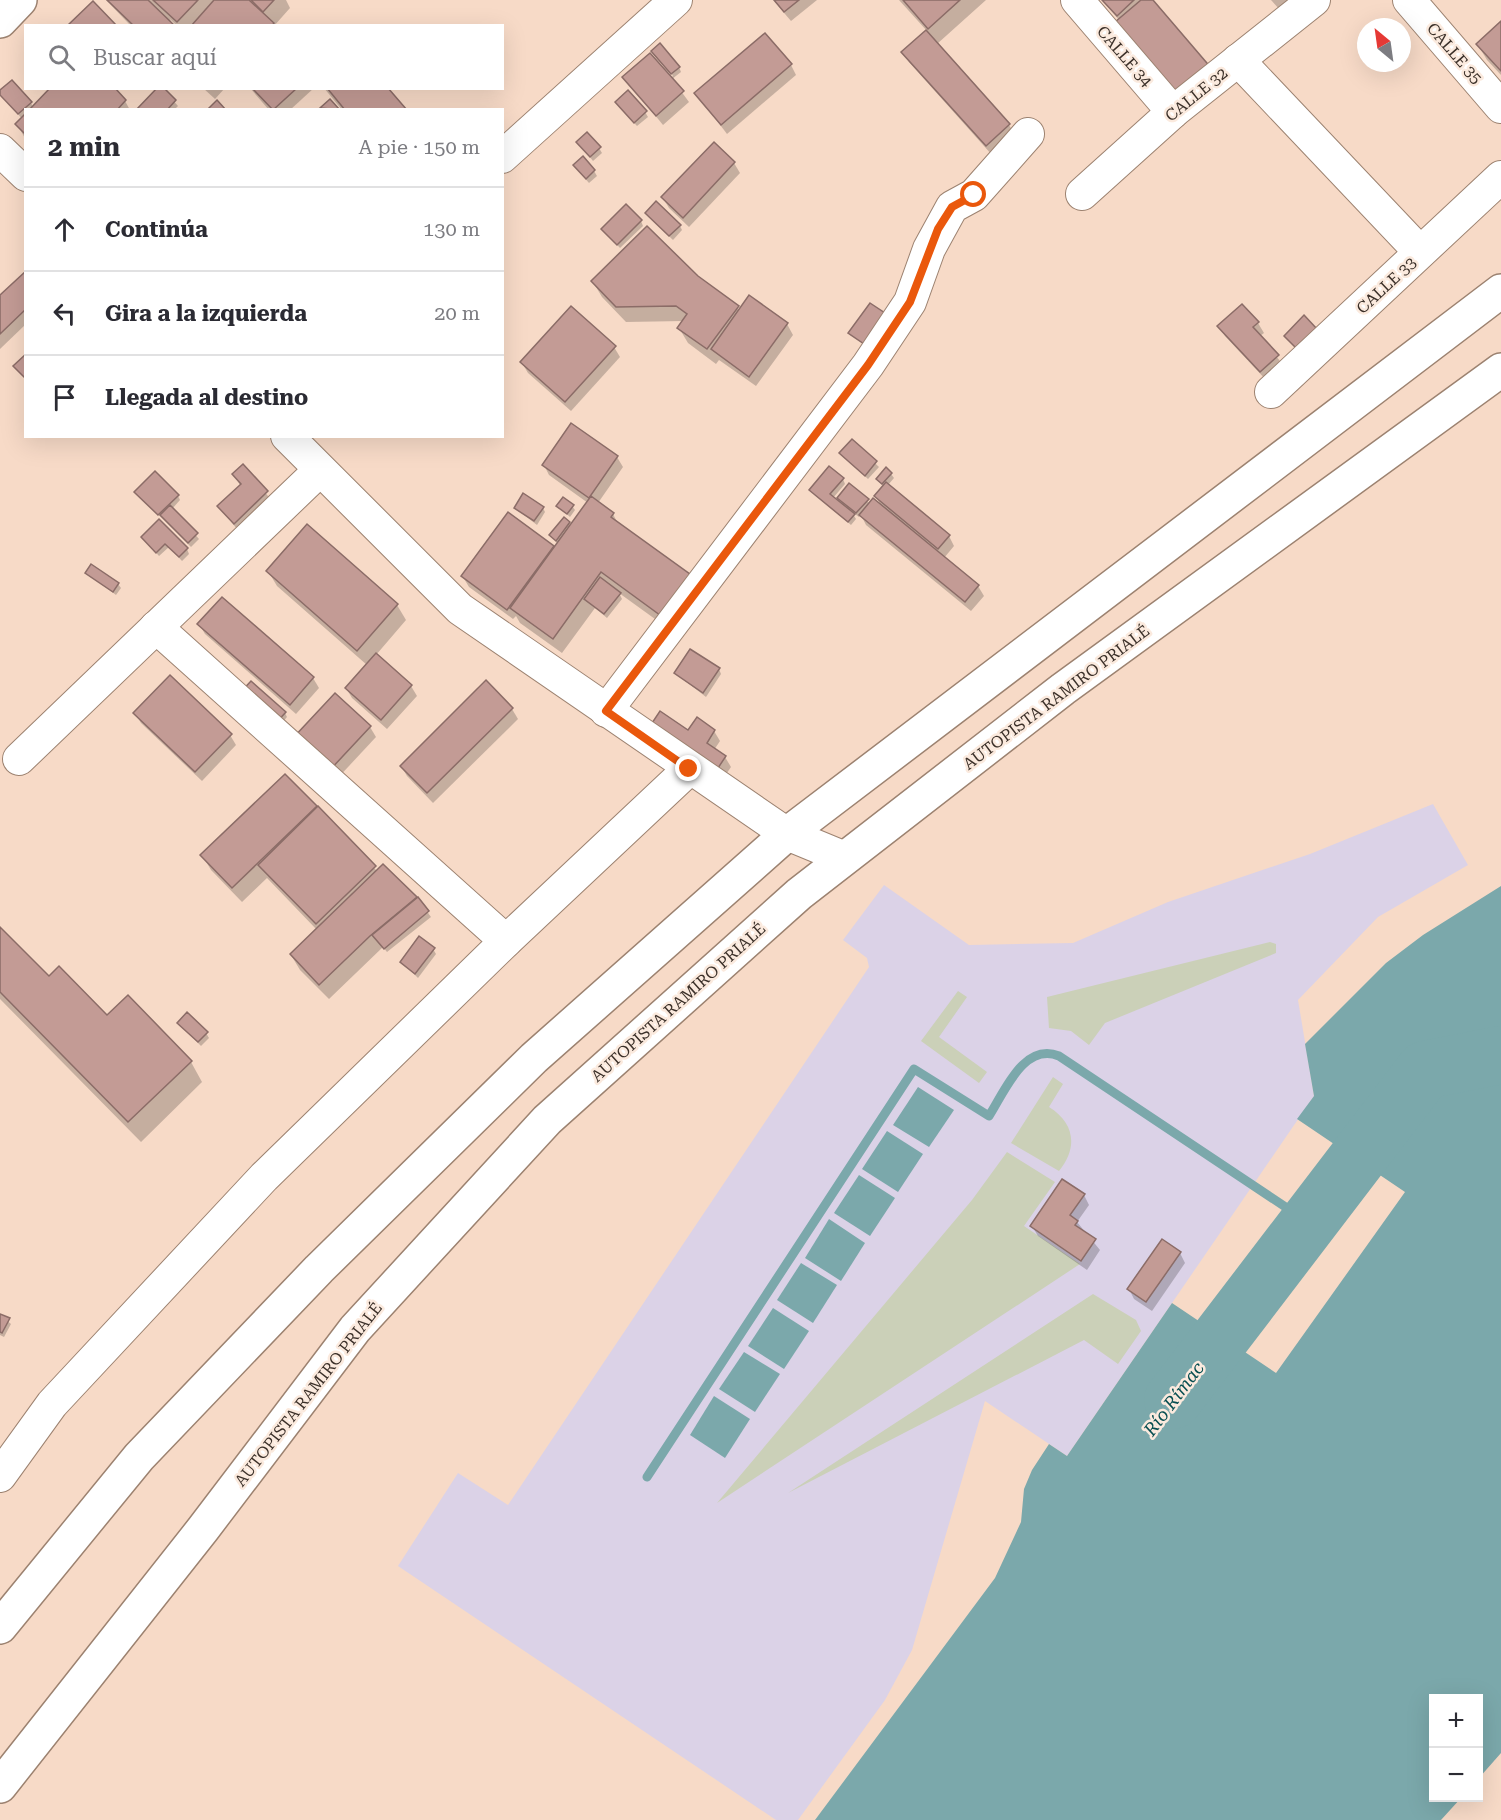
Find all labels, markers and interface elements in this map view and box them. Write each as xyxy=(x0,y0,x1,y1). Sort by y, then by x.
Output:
north arrow xyxy=(1357,18,1411,72)
street label: CALLE 35 xyxy=(1423,19,1486,88)
street label: CALLE 34 xyxy=(1093,22,1156,91)
search box xyxy=(24,24,504,90)
icon: search xyxy=(45,41,78,74)
text: Buscar aquí xyxy=(93,45,217,70)
street label: CALLE 32 xyxy=(1161,63,1231,125)
text: 2 min xyxy=(48,132,120,162)
text: A pie · 150 m xyxy=(358,135,480,159)
route start xyxy=(960,181,986,207)
icon: ahead xyxy=(48,213,81,246)
text: Continúa xyxy=(105,217,208,242)
text: 130 m xyxy=(423,217,480,241)
street label: CALLE 33 xyxy=(1353,253,1420,318)
icon: left xyxy=(48,297,81,330)
text: Gira a la izquierda xyxy=(105,301,307,326)
text: 20 m xyxy=(434,301,480,325)
icon: arrive xyxy=(48,381,81,414)
text: Llegada al destino xyxy=(105,385,308,410)
street label: AUTOPISTA RAMIRO PRIALÉ xyxy=(960,621,1153,774)
route end xyxy=(675,755,701,781)
street label: AUTOPISTA RAMIRO PRIALÉ xyxy=(587,919,769,1086)
street label: AUTOPISTA RAMIRO PRIALÉ xyxy=(231,1299,386,1490)
water label: Río Rímac xyxy=(1138,1357,1208,1441)
map controls xyxy=(1429,1694,1483,1802)
button: + xyxy=(1429,1694,1483,1748)
button: − xyxy=(1429,1748,1483,1802)

